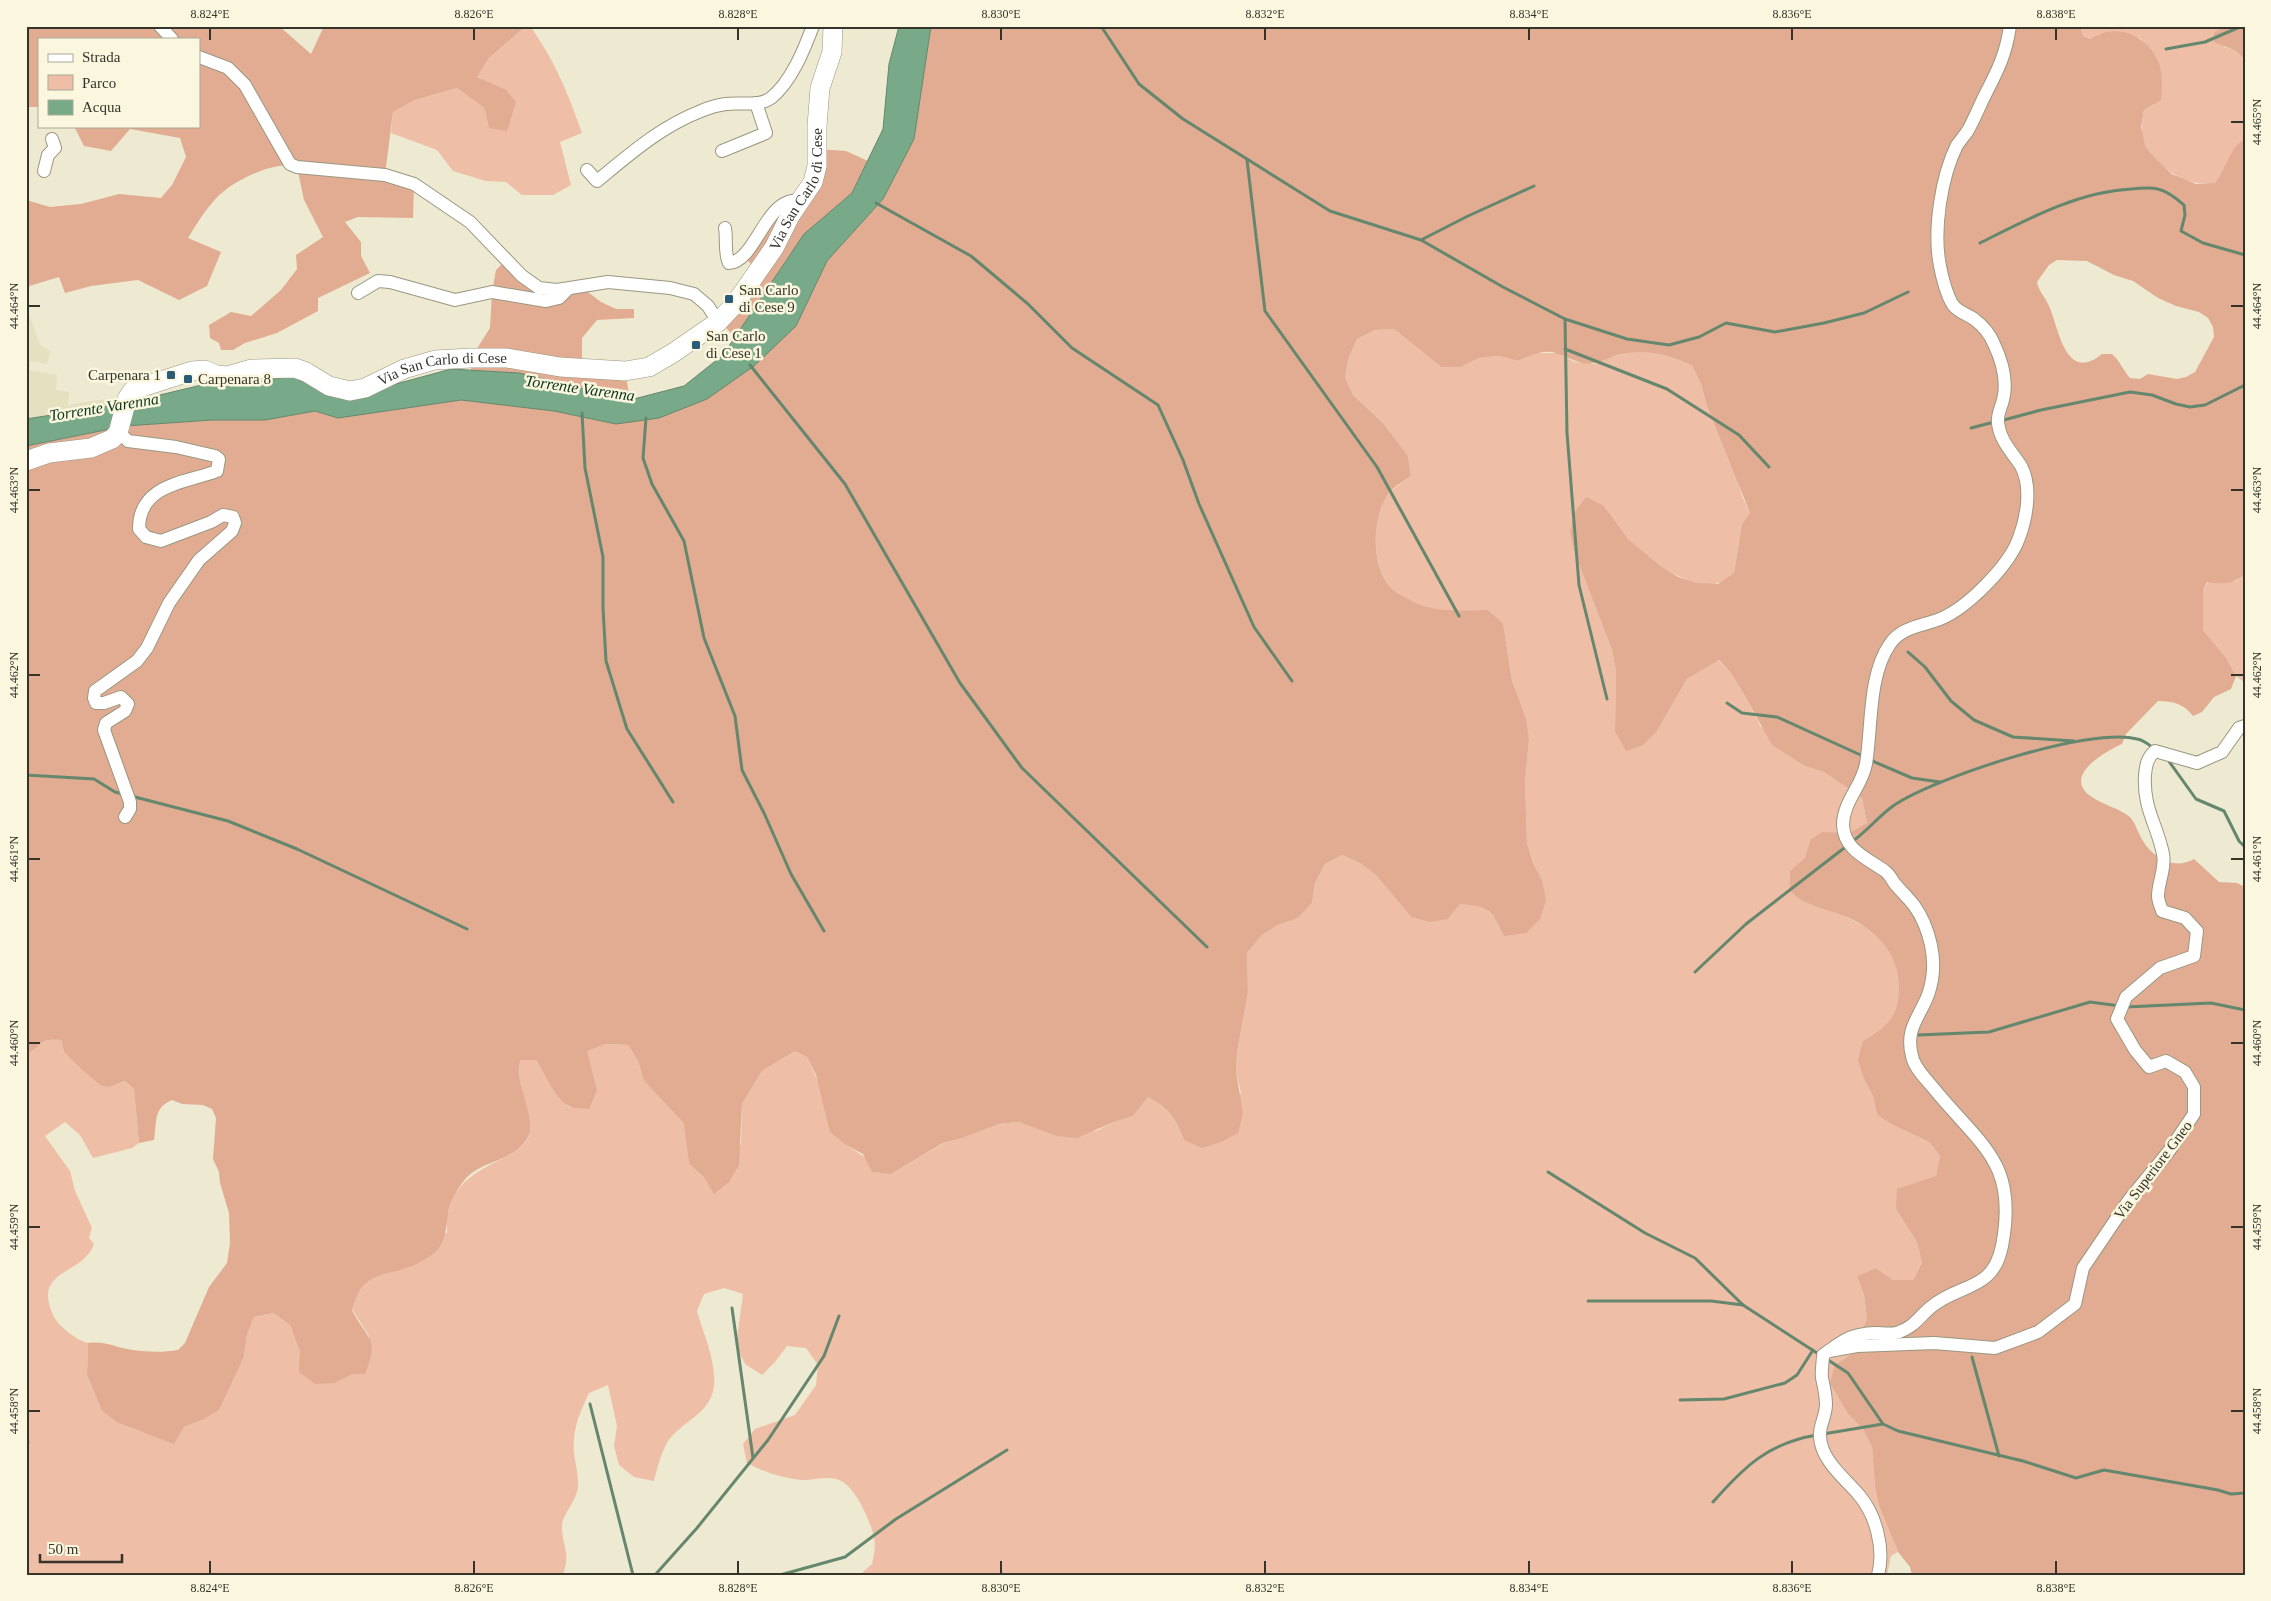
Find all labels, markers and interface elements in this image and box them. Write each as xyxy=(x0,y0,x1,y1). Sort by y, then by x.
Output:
text: 8.824°E xyxy=(190,7,230,21)
text: 8.826°E xyxy=(454,7,494,21)
text: 8.828°E xyxy=(718,7,758,21)
text: 8.830°E xyxy=(981,7,1021,21)
text: 8.832°E xyxy=(1245,7,1285,21)
text: 8.834°E xyxy=(1509,7,1549,21)
text: 8.836°E xyxy=(1772,7,1812,21)
text: 8.838°E xyxy=(2036,7,2076,21)
legend xyxy=(38,38,200,128)
text: Strada xyxy=(82,49,121,65)
text: Parco xyxy=(82,75,116,91)
text: 44.465°N xyxy=(2250,98,2264,145)
text: Acqua xyxy=(82,99,121,115)
street label: Via San Carlo di Cese xyxy=(766,128,825,253)
text: 44.464°N xyxy=(7,282,21,329)
place label: San Carlo di Cese 9 xyxy=(739,282,799,315)
text: 44.464°N xyxy=(2250,282,2264,329)
marker: San Carlo di Cese 9 xyxy=(723,293,735,305)
place label: San Carlo di Cese 1 xyxy=(706,328,766,361)
marker: San Carlo di Cese 1 xyxy=(690,339,702,351)
street label: Via San Carlo di Cese xyxy=(375,350,507,389)
place label: Carpenara 1 xyxy=(88,367,161,383)
marker: Carpenara 1 xyxy=(165,369,177,381)
place label: Carpenara 8 xyxy=(198,371,271,387)
water label: Torrente Varenna xyxy=(524,372,636,404)
marker: Carpenara 8 xyxy=(182,373,194,385)
water label: Torrente Varenna xyxy=(48,390,160,424)
text: 44.463°N xyxy=(7,466,21,513)
text: 44.463°N xyxy=(2250,466,2264,513)
text: 44.462°N xyxy=(7,651,21,698)
text: 44.462°N xyxy=(2250,651,2264,698)
text: 44.461°N xyxy=(7,835,21,882)
text: 44.461°N xyxy=(2250,835,2264,882)
text: 44.460°N xyxy=(7,1019,21,1066)
text: 44.460°N xyxy=(2250,1019,2264,1066)
street label: Via Superiore Gneo xyxy=(2111,1118,2195,1222)
text: 44.459°N xyxy=(7,1203,21,1250)
text: 44.459°N xyxy=(2250,1203,2264,1250)
text: 44.458°N xyxy=(7,1387,21,1434)
text: 44.458°N xyxy=(2250,1387,2264,1434)
scale bar xyxy=(40,1531,122,1563)
text: 50 m xyxy=(48,1541,79,1557)
text: 8.824°E xyxy=(190,1581,230,1595)
text: 8.826°E xyxy=(454,1581,494,1595)
text: 8.828°E xyxy=(718,1581,758,1595)
text: 8.830°E xyxy=(981,1581,1021,1595)
text: 8.832°E xyxy=(1245,1581,1285,1595)
text: 8.834°E xyxy=(1509,1581,1549,1595)
text: 8.836°E xyxy=(1772,1581,1812,1595)
text: 8.838°E xyxy=(2036,1581,2076,1595)

